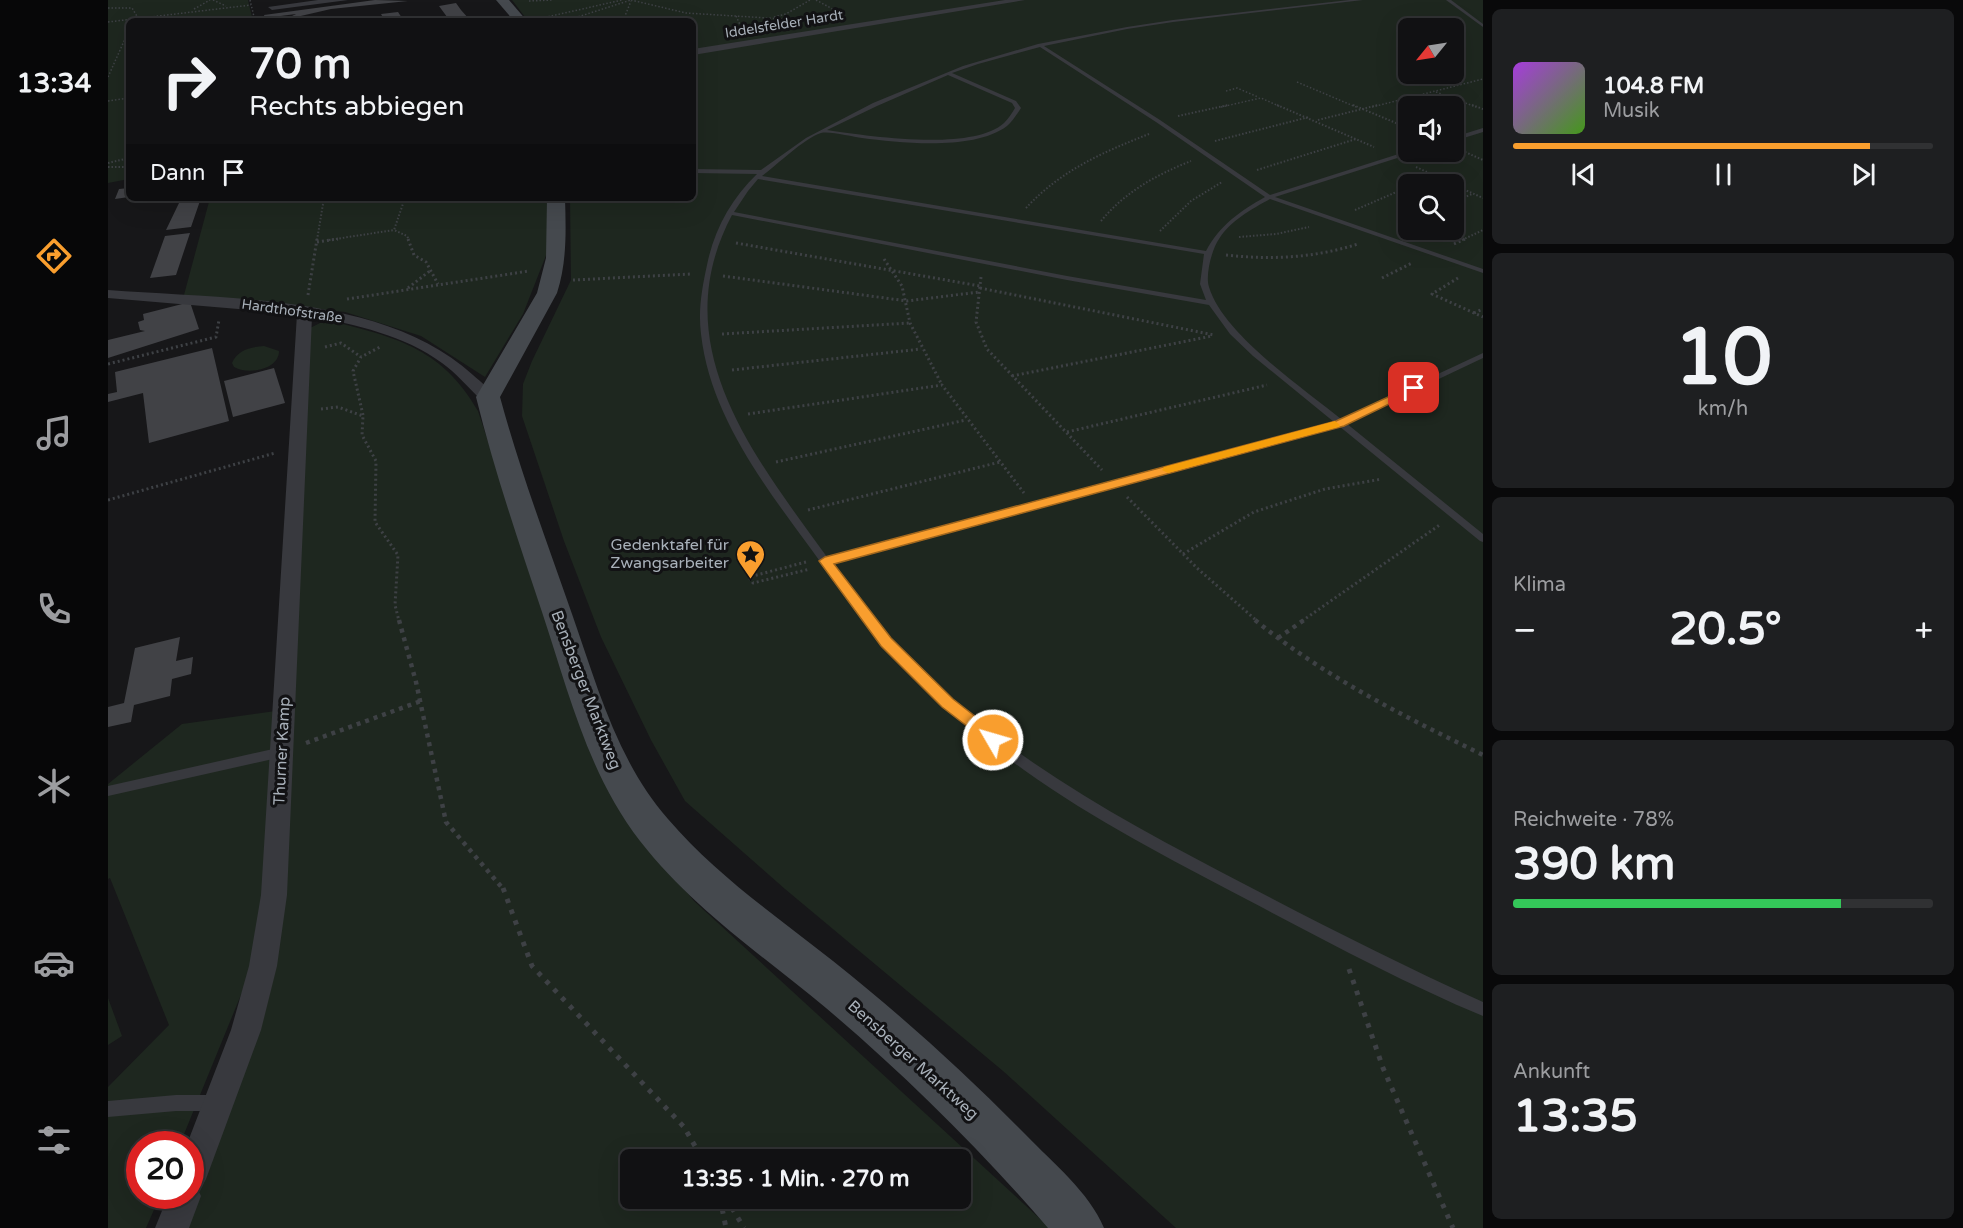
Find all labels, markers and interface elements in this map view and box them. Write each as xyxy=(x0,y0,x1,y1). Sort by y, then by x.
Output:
street label: Iddelsfelder Hardt xyxy=(724,6,845,42)
north arrow xyxy=(1398,18,1464,84)
map controls xyxy=(1398,18,1464,240)
text: 70 m xyxy=(249,39,351,90)
icon: right xyxy=(150,42,228,120)
text: 13:34 xyxy=(17,67,91,100)
text: 104.8 FM xyxy=(1603,73,1704,99)
text: Rechts abbiegen xyxy=(249,90,464,123)
button: sound xyxy=(1398,96,1464,162)
text: Musik xyxy=(1603,99,1660,123)
icon: arrive xyxy=(217,156,250,189)
icon: previous xyxy=(1567,158,1600,191)
icon: pause xyxy=(1707,158,1740,191)
icon: next xyxy=(1847,158,1880,191)
text: Dann xyxy=(150,160,205,186)
button: search xyxy=(1398,174,1464,240)
icon: directions xyxy=(33,235,75,277)
street label: Hardthofstraße xyxy=(240,296,344,327)
text: 10 xyxy=(1674,311,1772,405)
pin xyxy=(1388,362,1439,413)
icon: arrive xyxy=(1397,371,1430,404)
text: km/h xyxy=(1698,397,1748,421)
icon: music xyxy=(33,412,75,454)
place label: Gedenktafel für Zwangsarbeiter xyxy=(610,535,730,573)
place icon: Gedenktafel für Zwangsarbeiter xyxy=(734,538,766,580)
text: Klima xyxy=(1513,573,1566,597)
icon: phone xyxy=(33,588,75,630)
text: 20.5° xyxy=(1669,603,1782,657)
street label: Bensberger Marktweg xyxy=(546,608,626,772)
text: − xyxy=(1513,611,1537,650)
text: + xyxy=(1914,611,1933,650)
street label: Thurner Kamp xyxy=(269,696,295,806)
position arrow xyxy=(961,708,1025,772)
icon: climate xyxy=(33,765,75,807)
text: Reichweite · 78% xyxy=(1513,808,1674,832)
text: 390 km xyxy=(1513,838,1675,892)
icon: car xyxy=(33,942,75,984)
street label: Bensberger Marktweg xyxy=(844,996,982,1124)
text: Ankunft xyxy=(1513,1060,1590,1084)
text: 13:35 xyxy=(1513,1090,1638,1144)
icon: filters xyxy=(33,1119,75,1161)
speed limit sign: 20 xyxy=(126,1131,204,1209)
text: 13:35 · 1 Min. · 270 m xyxy=(682,1166,909,1192)

